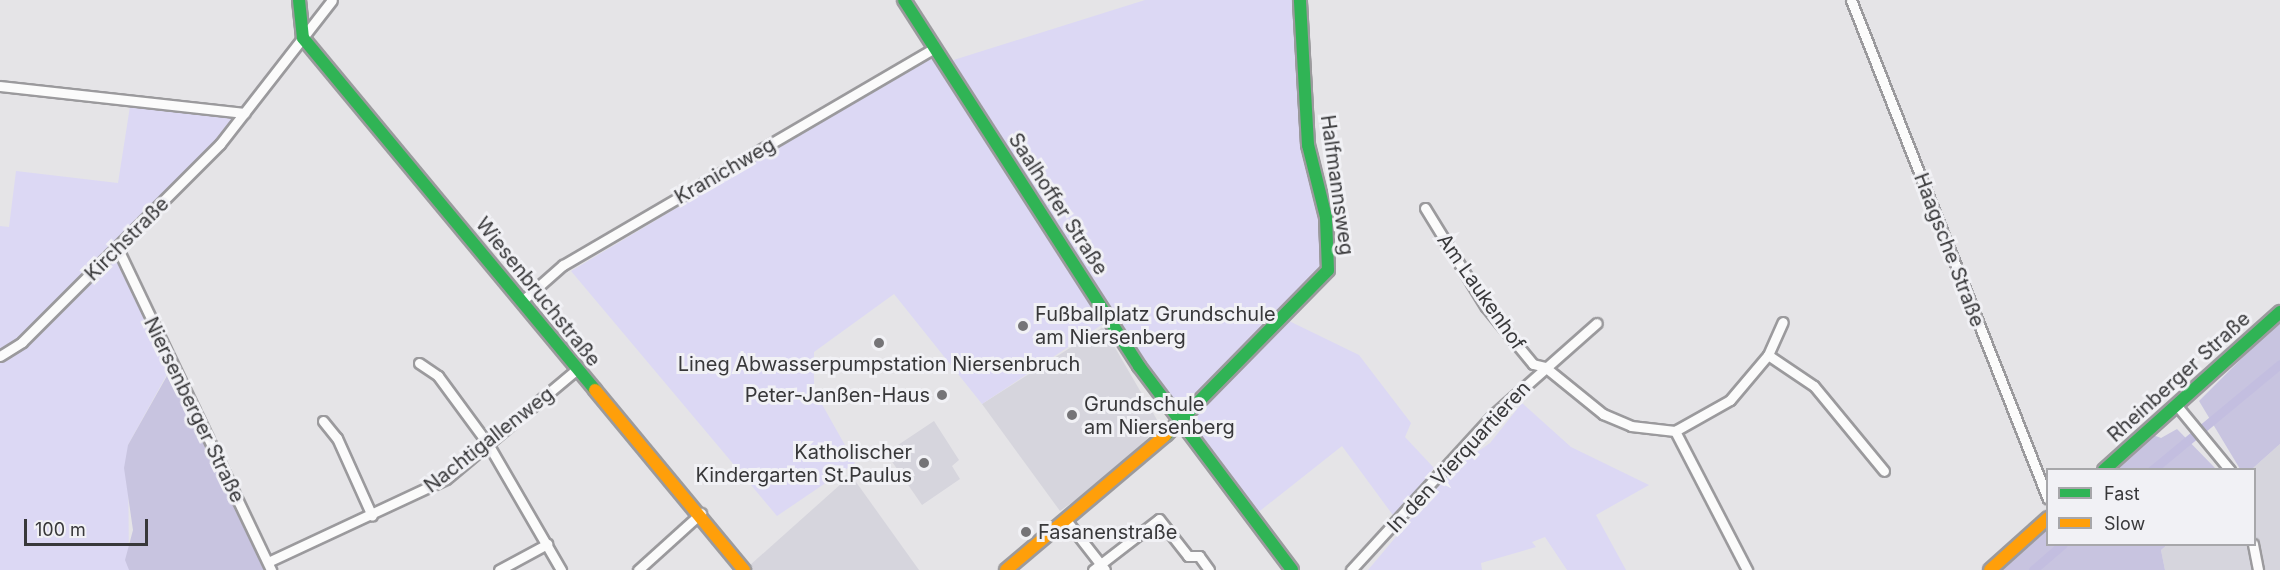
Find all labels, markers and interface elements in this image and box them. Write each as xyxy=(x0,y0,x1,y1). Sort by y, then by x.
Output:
street label: Halfmannsweg xyxy=(1315,113,1359,257)
street label: Saalhoffer Straße xyxy=(1003,129,1113,279)
street label: Kranichweg xyxy=(670,133,780,209)
street label: Haagsche Straße xyxy=(1909,170,1989,330)
street label: Kirchstraße xyxy=(80,192,174,286)
street label: Wiesenbruchstraße xyxy=(470,213,606,371)
street label: Am Laukenhof xyxy=(1432,229,1530,355)
place label: Fußballplatz Grundschule am Niersenberg xyxy=(1035,302,1276,349)
street label: Rheinberger Straße xyxy=(2103,307,2255,447)
street label: Niersenberger Straße xyxy=(139,313,249,507)
marker: Fußballplatz Grundschule am Niersenberg xyxy=(1016,319,1030,333)
marker: Lineg Abwasserpumpstation Niersenbruch xyxy=(872,336,886,350)
place label: Lineg Abwasserpumpstation Niersenbruch xyxy=(678,352,1080,376)
street label: In den Vierquartieren xyxy=(1383,376,1535,538)
street label: Nachtigallenweg xyxy=(420,382,558,498)
place label: Peter-Janßen-Haus xyxy=(745,383,930,407)
marker: Peter-Janßen-Haus xyxy=(935,388,949,402)
place label: Grundschule am Niersenberg xyxy=(1084,392,1235,439)
marker: Grundschule am Niersenberg xyxy=(1065,408,1079,422)
place label: Katholischer Kindergarten St.Paulus xyxy=(696,440,912,487)
marker: Katholischer Kindergarten St.Paulus xyxy=(917,456,931,470)
legend xyxy=(2046,468,2256,546)
text: Fast xyxy=(2104,483,2140,504)
scale bar xyxy=(27,507,152,545)
text: Slow xyxy=(2104,513,2145,534)
text: 100 m xyxy=(35,519,86,540)
place label: Fasanenstraße xyxy=(1038,520,1177,544)
marker: Fasanenstraße xyxy=(1019,525,1033,539)

